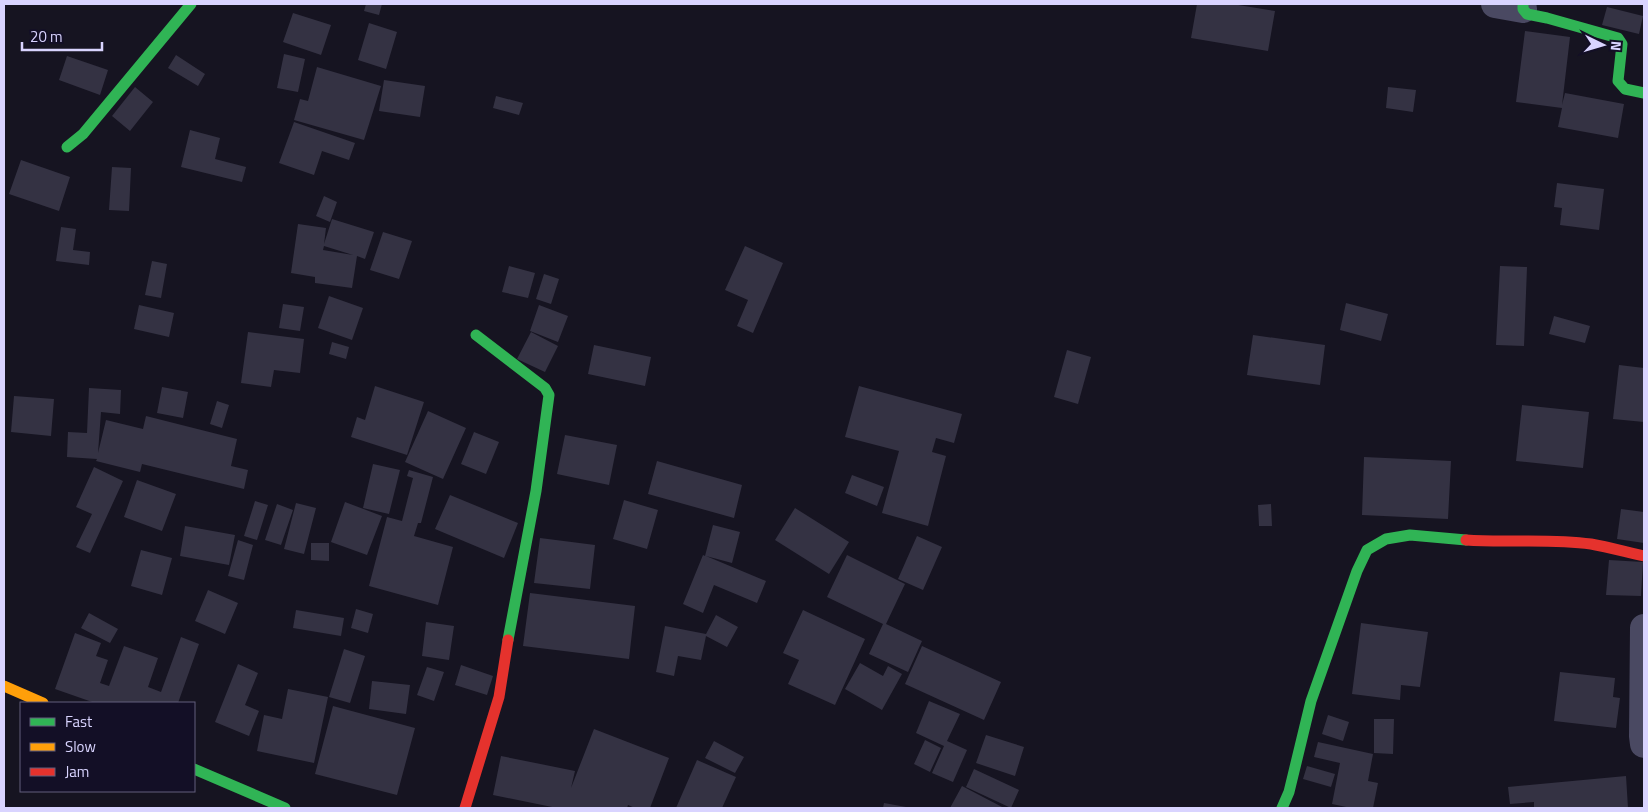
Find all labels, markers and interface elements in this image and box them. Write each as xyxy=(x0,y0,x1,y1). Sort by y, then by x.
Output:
scale bar xyxy=(22,20,102,52)
north arrow xyxy=(1578,20,1628,70)
text: 20 m xyxy=(30,25,63,48)
text: N xyxy=(1606,40,1627,52)
legend xyxy=(20,702,195,792)
text: Fast xyxy=(65,710,93,733)
text: Slow xyxy=(65,735,96,758)
text: Jam xyxy=(65,760,89,783)

